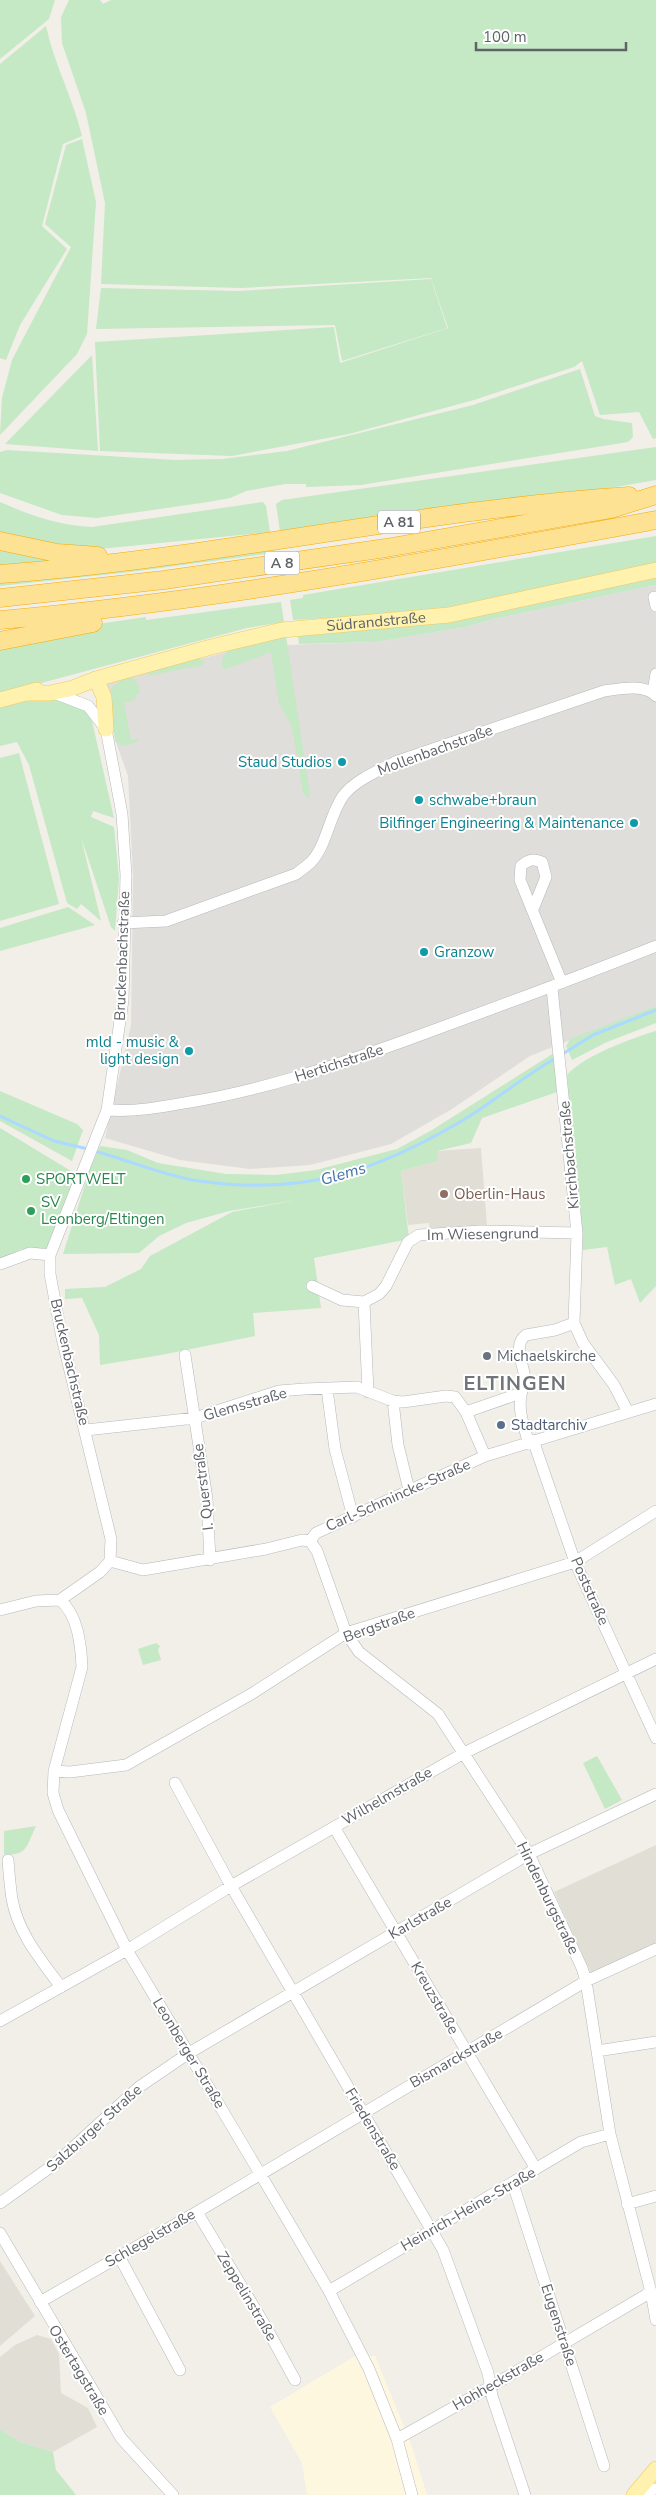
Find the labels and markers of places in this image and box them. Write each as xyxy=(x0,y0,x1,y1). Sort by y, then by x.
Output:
place label: Staud Studios xyxy=(238,752,332,772)
marker: Staud Studios xyxy=(336,756,348,768)
place label: schwabe+braun xyxy=(429,790,537,810)
marker: schwabe+braun xyxy=(413,794,425,806)
place label: Bilfinger Engineering & Maintenance xyxy=(379,813,624,833)
marker: Bilfinger Engineering & Maintenance xyxy=(628,817,640,829)
place label: Granzow xyxy=(434,942,495,962)
marker: Granzow xyxy=(418,946,430,958)
place label: mld - music & light design xyxy=(86,1032,180,1069)
marker: mld - music & light design xyxy=(183,1045,195,1057)
place label: SPORTWELT xyxy=(36,1169,126,1189)
marker: SPORTWELT xyxy=(20,1173,32,1185)
place label: Oberlin-Haus xyxy=(454,1184,545,1204)
marker: Oberlin-Haus xyxy=(438,1188,450,1200)
place label: SV Leonberg/Eltingen xyxy=(41,1192,165,1229)
marker: SV Leonberg/Eltingen xyxy=(25,1205,37,1217)
place label: Michaelskirche xyxy=(497,1346,596,1366)
marker: Michaelskirche xyxy=(481,1350,493,1362)
place label: Stadtarchiv xyxy=(511,1415,588,1435)
marker: Stadtarchiv xyxy=(495,1419,507,1431)

